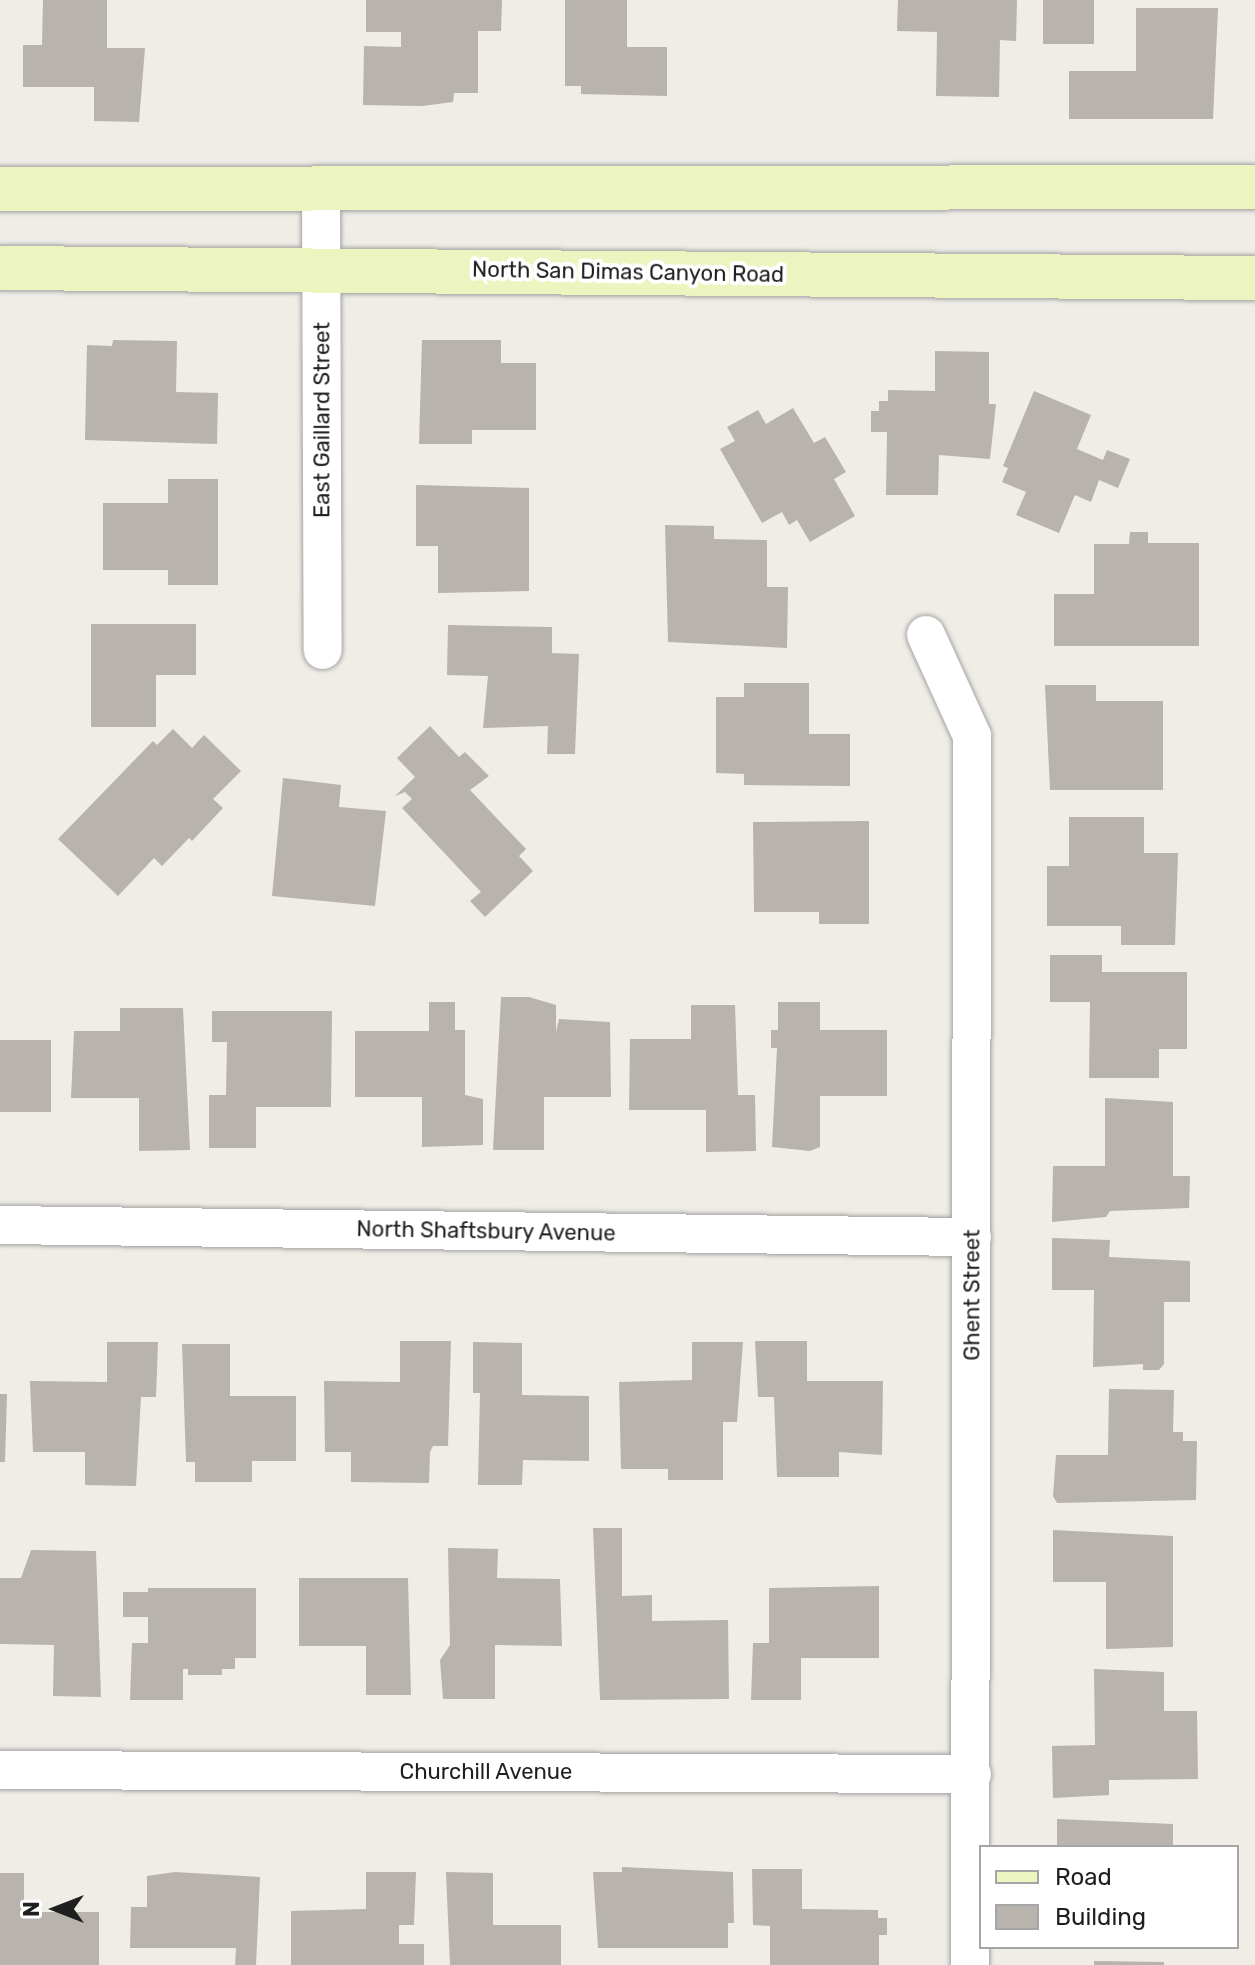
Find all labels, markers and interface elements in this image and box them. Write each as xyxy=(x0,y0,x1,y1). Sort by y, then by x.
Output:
street label: North San Dimas Canyon Road xyxy=(472,256,784,288)
street label: East Gaillard Street xyxy=(309,322,335,518)
street label: North Shaftsbury Avenue xyxy=(356,1216,616,1246)
street label: Ghent Street xyxy=(959,1229,985,1361)
street label: Churchill Avenue xyxy=(399,1759,573,1785)
legend xyxy=(979,1845,1239,1949)
text: Road xyxy=(1055,1863,1112,1891)
north arrow xyxy=(16,1869,96,1949)
text: N xyxy=(18,1901,45,1917)
text: Building xyxy=(1055,1903,1146,1931)

